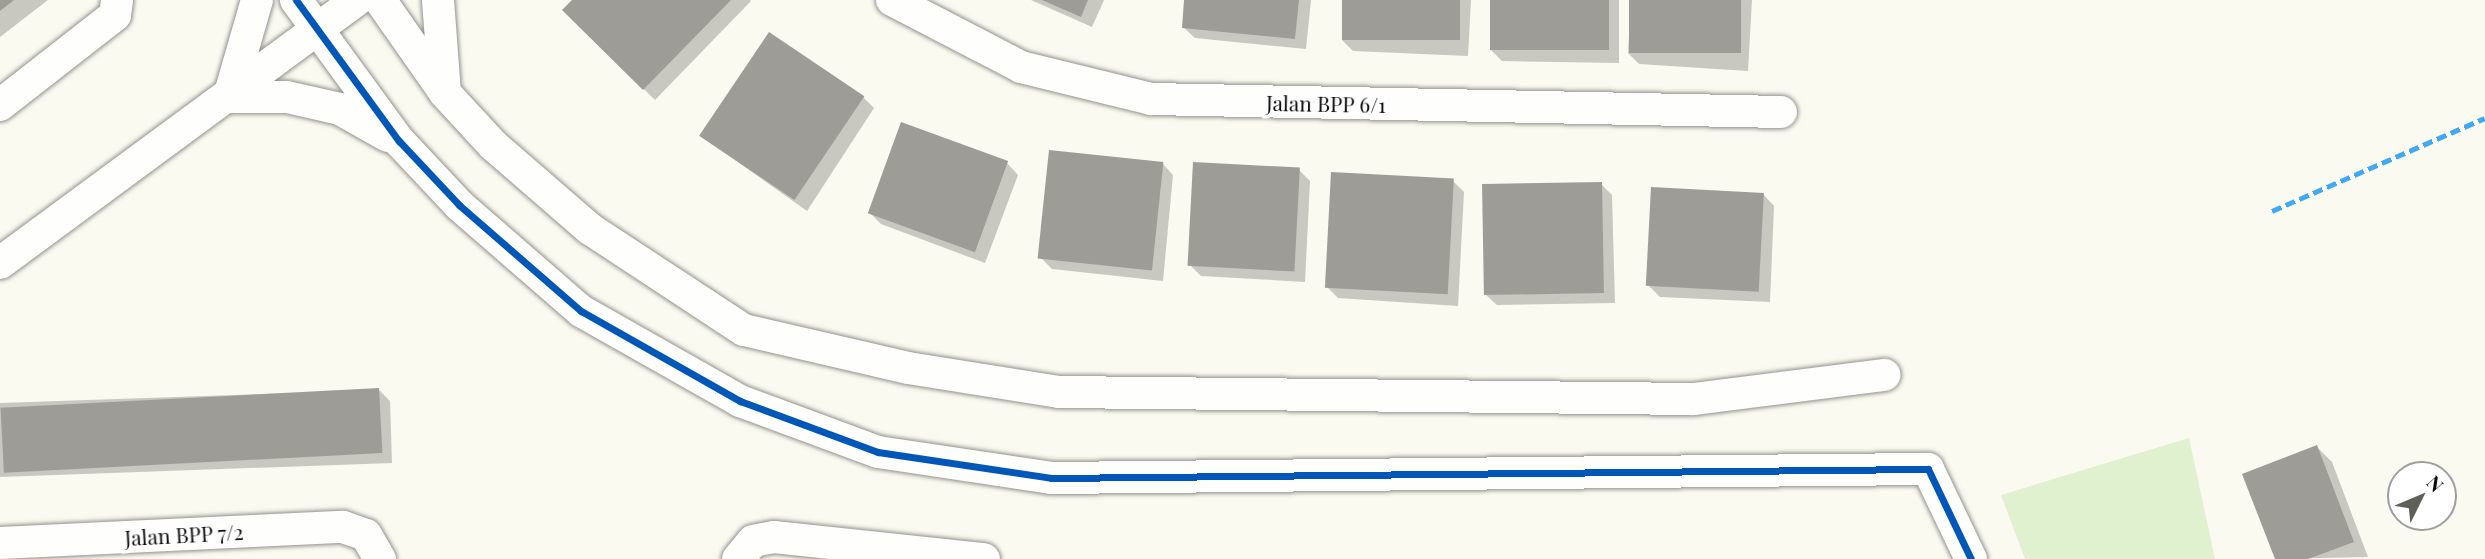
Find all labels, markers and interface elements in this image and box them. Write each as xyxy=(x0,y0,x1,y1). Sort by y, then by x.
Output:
street label: Jalan BPP 6/1 xyxy=(1266,89,1386,117)
north arrow xyxy=(2387,461,2457,531)
text: N xyxy=(2422,469,2450,497)
street label: Jalan BPP 7/2 xyxy=(124,518,244,550)

